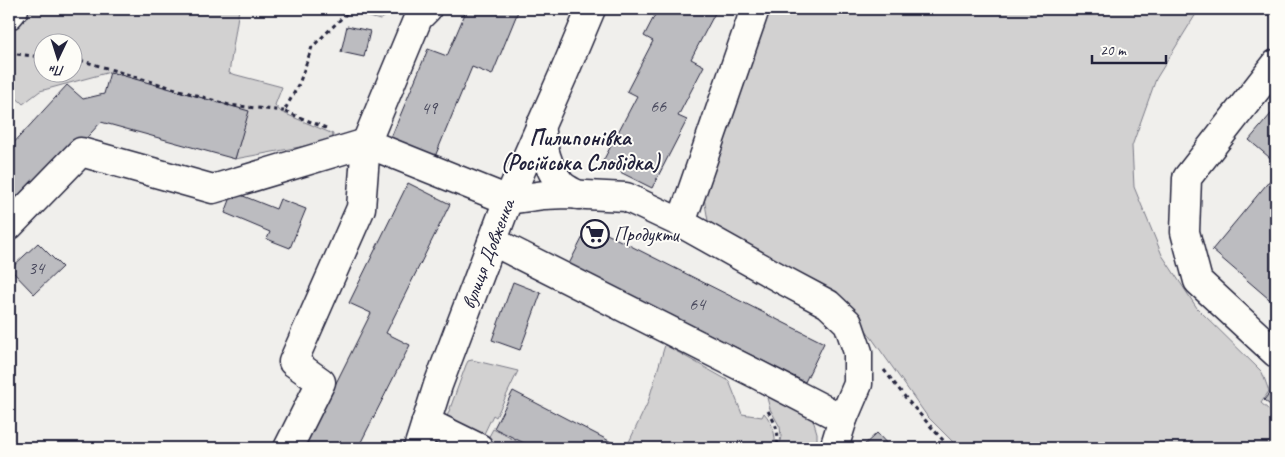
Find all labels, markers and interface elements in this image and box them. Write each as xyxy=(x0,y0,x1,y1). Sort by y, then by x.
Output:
north arrow xyxy=(32,32,82,82)
scale bar xyxy=(1092,32,1166,64)
text: 20 m xyxy=(1100,41,1127,60)
text: Пн xyxy=(48,61,65,79)
house number: 66 xyxy=(650,95,667,117)
house number: 49 xyxy=(421,97,439,119)
district label: Пилипонівка (Російська Слобідка) xyxy=(500,124,661,177)
street label: вулиця Довженка xyxy=(456,194,521,312)
supermarket icon: Продукти xyxy=(580,219,610,249)
place label: Продукти xyxy=(614,222,680,247)
house number: 34 xyxy=(28,257,46,279)
house number: 64 xyxy=(689,293,707,315)

